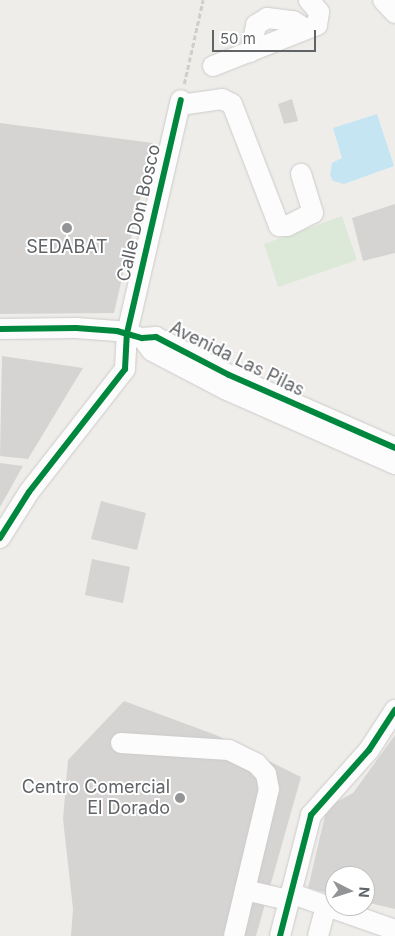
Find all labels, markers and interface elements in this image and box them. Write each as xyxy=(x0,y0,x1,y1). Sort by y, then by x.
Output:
scale bar xyxy=(215,20,319,52)
text: 50 m xyxy=(220,29,256,48)
street label: Calle Don Bosco xyxy=(113,142,165,284)
marker: SEDABAT xyxy=(61,222,73,234)
place label: SEDABAT xyxy=(26,236,108,258)
street label: Avenida Las Pilas xyxy=(166,317,308,401)
place label: Centro Comercial El Dorado xyxy=(22,777,170,820)
marker: Centro Comercial El Dorado xyxy=(174,792,186,804)
north arrow xyxy=(325,866,375,916)
text: N xyxy=(356,886,373,898)

